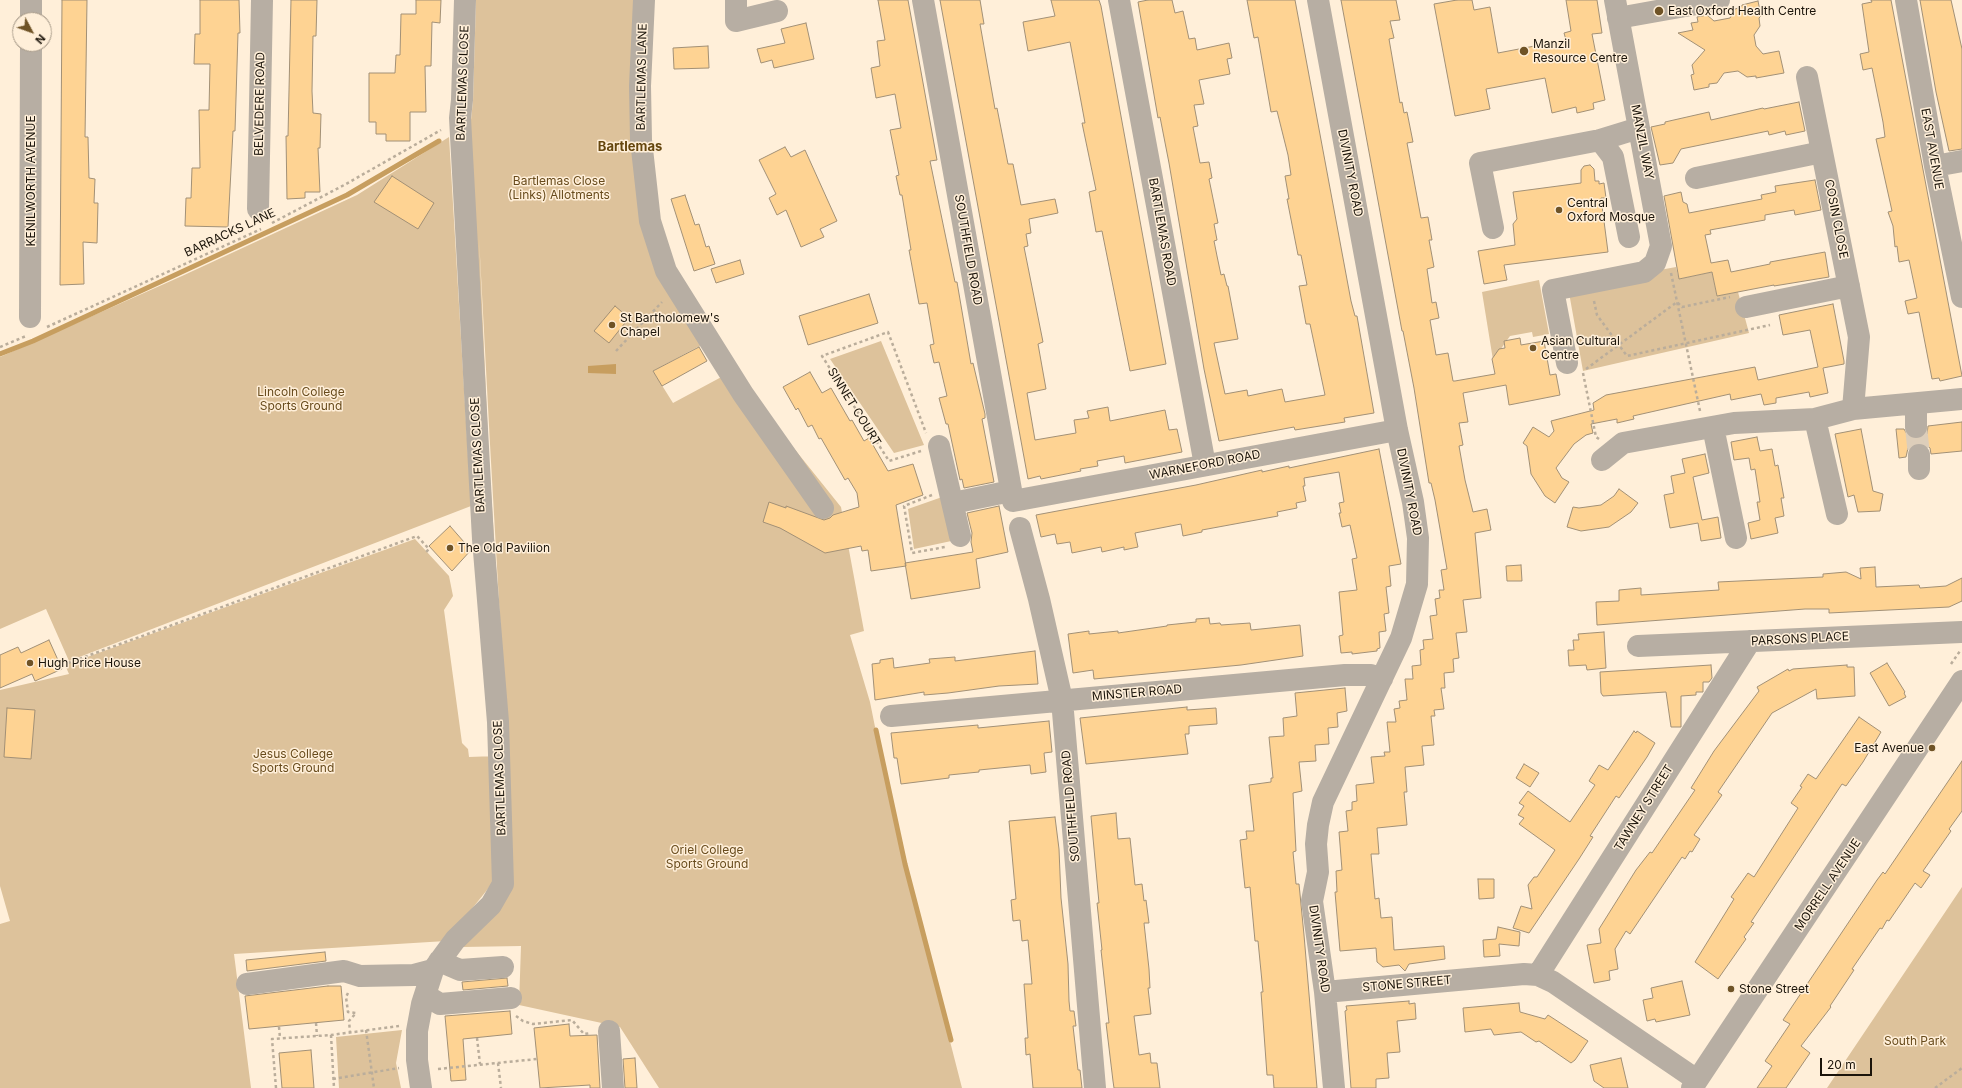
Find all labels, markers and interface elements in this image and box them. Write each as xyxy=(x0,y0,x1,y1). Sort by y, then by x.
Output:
place label: East Oxford Health Centre xyxy=(1668,4,1816,18)
marker: East Oxford Health Centre xyxy=(1653,5,1665,17)
north arrow xyxy=(12,12,52,52)
street label: BARTLEMAS LANE xyxy=(634,23,650,131)
street label: BARTLEMAS CLOSE xyxy=(454,25,472,141)
text: N xyxy=(32,31,48,47)
place label: Manzil Resource Centre xyxy=(1533,37,1628,65)
marker: Manzil Resource Centre xyxy=(1518,45,1530,57)
street label: BELVEDERE ROAD xyxy=(252,52,268,156)
street label: MANZIL WAY xyxy=(1628,103,1656,181)
street label: EAST AVENUE xyxy=(1918,107,1946,191)
street label: KENILWORTH AVENUE xyxy=(24,115,38,247)
street label: DIVINITY ROAD xyxy=(1334,128,1366,218)
district label: Bartlemas xyxy=(598,139,662,155)
park label: Bartlemas Close (Links) Allotments xyxy=(508,174,610,202)
street label: BARTLEMAS ROAD xyxy=(1145,177,1179,287)
street label: COSIN CLOSE xyxy=(1821,178,1851,260)
street label: SOUTHFIELD ROAD xyxy=(951,193,985,307)
place label: Central Oxford Mosque xyxy=(1567,196,1655,224)
marker: Central Oxford Mosque xyxy=(1554,205,1564,215)
street label: BARRACKS LANE xyxy=(182,206,278,260)
place label: St Bartholomew's Chapel xyxy=(620,311,720,339)
marker: St Bartholomew's Chapel xyxy=(607,320,617,330)
place label: Asian Cultural Centre xyxy=(1541,334,1620,362)
marker: Asian Cultural Centre xyxy=(1528,343,1538,353)
street label: SINNET COURT xyxy=(824,365,884,449)
park label: Lincoln College Sports Ground xyxy=(257,385,345,413)
street label: BARTLEMAS CLOSE xyxy=(468,397,488,513)
street label: WARNEFORD ROAD xyxy=(1148,447,1262,483)
street label: DIVINITY ROAD xyxy=(1393,447,1425,537)
place label: The Old Pavilion xyxy=(458,541,550,555)
marker: The Old Pavilion xyxy=(445,543,455,553)
street label: PARSONS PLACE xyxy=(1751,629,1849,649)
place label: Hugh Price House xyxy=(38,656,141,670)
marker: Hugh Price House xyxy=(25,658,35,668)
street label: MINSTER ROAD xyxy=(1091,682,1183,704)
street label: BARTLEMAS CLOSE xyxy=(491,720,509,836)
place label: East Avenue xyxy=(1854,741,1924,755)
marker: East Avenue xyxy=(1927,743,1937,753)
park label: Jesus College Sports Ground xyxy=(252,747,334,775)
street label: SOUTHFIELD ROAD xyxy=(1059,749,1083,863)
street label: TAWNEY STREET xyxy=(1612,762,1676,854)
street label: MORRELL AVENUE xyxy=(1792,836,1864,934)
park label: Oriel College Sports Ground xyxy=(666,843,748,871)
street label: DIVINITY ROAD xyxy=(1306,904,1332,994)
street label: STONE STREET xyxy=(1362,973,1452,995)
place label: Stone Street xyxy=(1739,982,1809,996)
marker: Stone Street xyxy=(1726,984,1736,994)
park label: South Park xyxy=(1884,1034,1946,1048)
scale bar xyxy=(1822,1050,1874,1076)
text: 20 m xyxy=(1827,1057,1856,1072)

